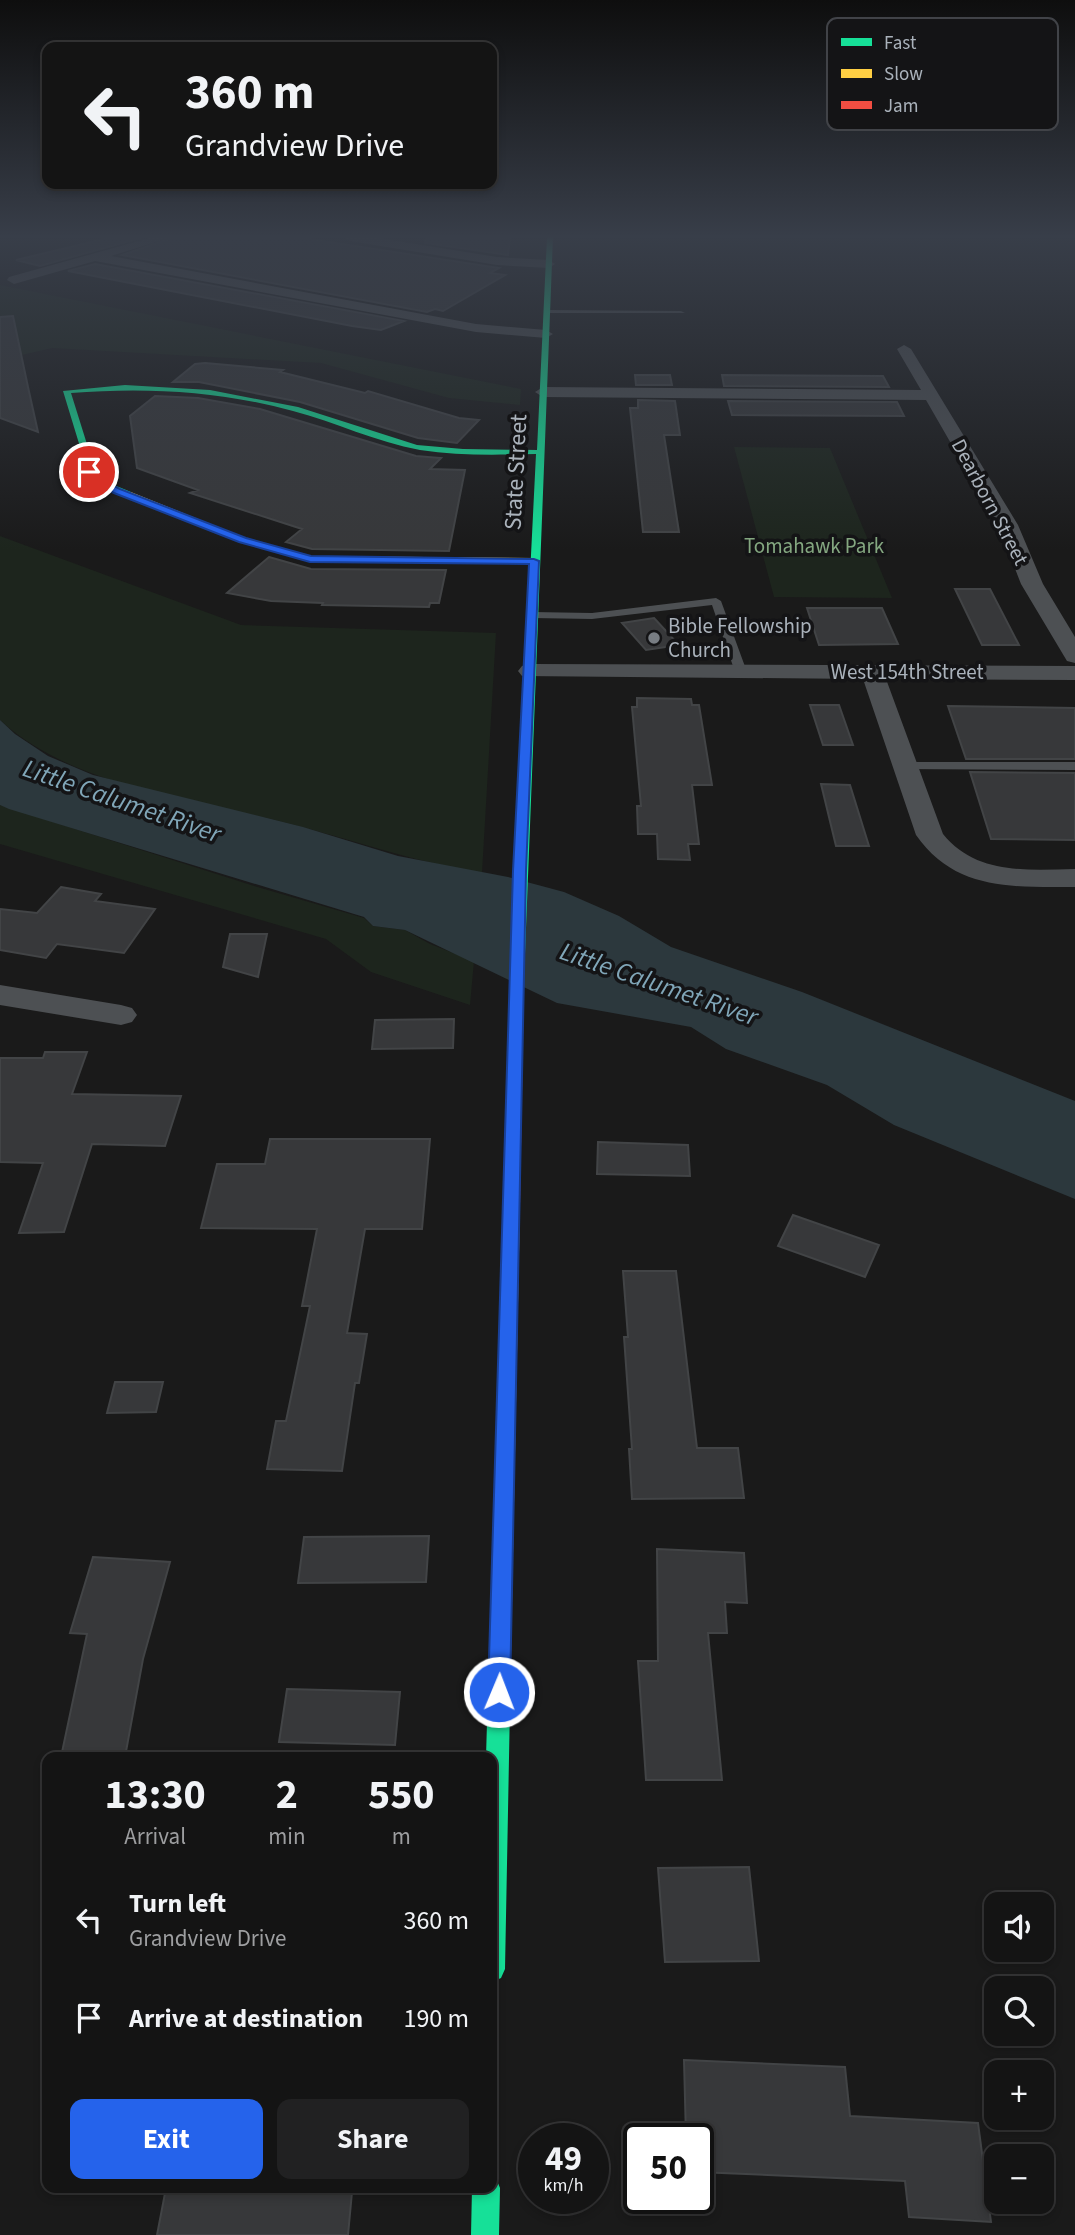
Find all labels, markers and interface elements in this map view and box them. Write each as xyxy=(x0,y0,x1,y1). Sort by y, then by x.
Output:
legend xyxy=(827,18,1058,130)
text: Fast xyxy=(884,30,917,57)
text: 360 m xyxy=(185,58,314,128)
text: Slow xyxy=(884,61,923,88)
icon: left xyxy=(70,70,161,161)
text: Jam xyxy=(884,93,918,120)
text: Grandview Drive xyxy=(185,123,404,169)
street label: State Street xyxy=(495,413,537,531)
street label: Dearborn Street xyxy=(944,433,1036,571)
pin xyxy=(59,442,119,502)
icon: arrive xyxy=(70,453,108,491)
park label: Tomahawk Park xyxy=(744,531,885,561)
place label: Bible Fellowship Church xyxy=(668,611,812,665)
marker: Bible Fellowship Church xyxy=(646,630,662,646)
street label: West 154th Street xyxy=(830,657,984,687)
water label: Little Calumet River xyxy=(18,750,227,853)
water label: Little Calumet River xyxy=(555,933,764,1036)
position arrow xyxy=(462,1655,536,1729)
text: 13:30 xyxy=(104,1765,206,1825)
text: 2 xyxy=(276,1765,298,1825)
text: 550 xyxy=(368,1765,435,1825)
text: Arrival xyxy=(124,1820,186,1853)
text: min xyxy=(268,1820,306,1853)
text: m xyxy=(392,1820,411,1853)
text: Turn left xyxy=(129,1885,226,1922)
map controls xyxy=(984,1892,1054,2214)
button: sound xyxy=(984,1892,1054,1962)
icon: left xyxy=(70,1901,108,1939)
text: 360 m xyxy=(403,1902,469,1939)
text: Grandview Drive xyxy=(129,1922,286,1955)
button: search xyxy=(984,1976,1054,2046)
icon: arrive xyxy=(70,1999,108,2037)
text: Arrive at destination xyxy=(129,2000,363,2037)
text: 190 m xyxy=(403,2000,469,2037)
button: + xyxy=(984,2060,1054,2130)
button: Exit xyxy=(70,2099,263,2179)
button: Share xyxy=(277,2099,469,2179)
speed limit sign: 50 xyxy=(623,2123,714,2214)
text: 49 xyxy=(545,2134,582,2184)
button: − xyxy=(984,2144,1054,2214)
text: km/h xyxy=(544,2173,583,2198)

